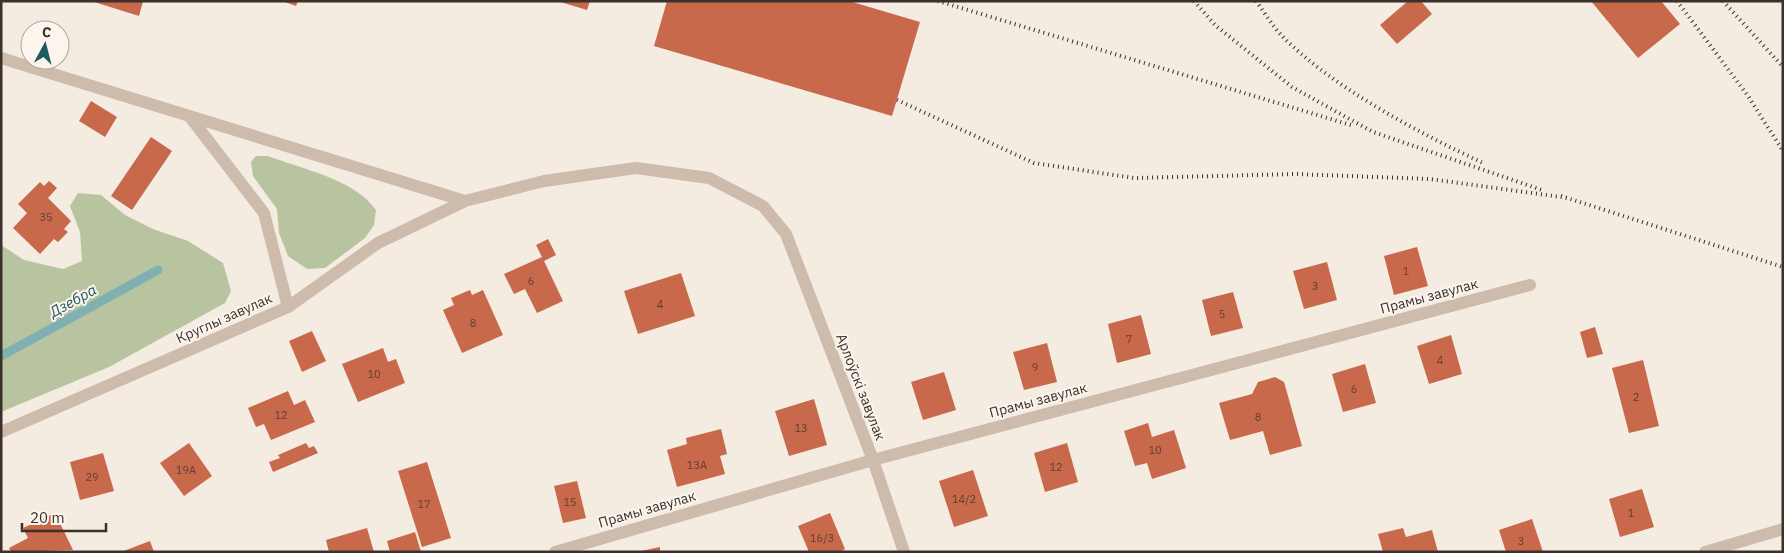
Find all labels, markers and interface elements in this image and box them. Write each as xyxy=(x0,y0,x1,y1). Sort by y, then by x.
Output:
north arrow xyxy=(20,20,70,70)
text: С xyxy=(41,23,52,42)
house number: 35 xyxy=(39,210,53,224)
house number: 1 xyxy=(1403,264,1410,278)
house number: 6 xyxy=(528,274,534,288)
street label: Прамы завулак xyxy=(1378,274,1480,318)
house number: 3 xyxy=(1312,279,1318,293)
water label: Дзебра xyxy=(44,280,100,322)
street label: Круглы завулак xyxy=(173,289,275,347)
house number: 4 xyxy=(657,297,664,311)
house number: 5 xyxy=(1219,307,1225,321)
house number: 8 xyxy=(470,316,476,330)
street label: Арлоўскі завулак xyxy=(832,331,890,443)
house number: 7 xyxy=(1126,332,1132,346)
house number: 4 xyxy=(1437,353,1444,367)
house number: 9 xyxy=(1032,360,1038,374)
house number: 10 xyxy=(367,367,381,381)
street label: Прамы завулак xyxy=(987,378,1089,422)
house number: 6 xyxy=(1351,382,1357,396)
house number: 2 xyxy=(1633,390,1639,404)
house number: 12 xyxy=(274,408,288,422)
house number: 8 xyxy=(1255,410,1261,424)
house number: 13 xyxy=(794,421,808,435)
house number: 10 xyxy=(1148,443,1162,457)
house number: 13А xyxy=(687,458,707,472)
house number: 12 xyxy=(1049,460,1063,474)
house number: 19А xyxy=(176,463,196,477)
house number: 29 xyxy=(85,470,99,484)
street label: Прамы завулак xyxy=(596,486,698,531)
house number: 14/2 xyxy=(952,492,976,506)
house number: 15 xyxy=(563,495,577,509)
house number: 17 xyxy=(417,497,431,511)
scale bar xyxy=(22,500,106,532)
house number: 1 xyxy=(1628,506,1635,520)
text: 20 m xyxy=(30,508,65,527)
house number: 16/3 xyxy=(810,531,834,545)
house number: 3 xyxy=(1518,534,1524,548)

